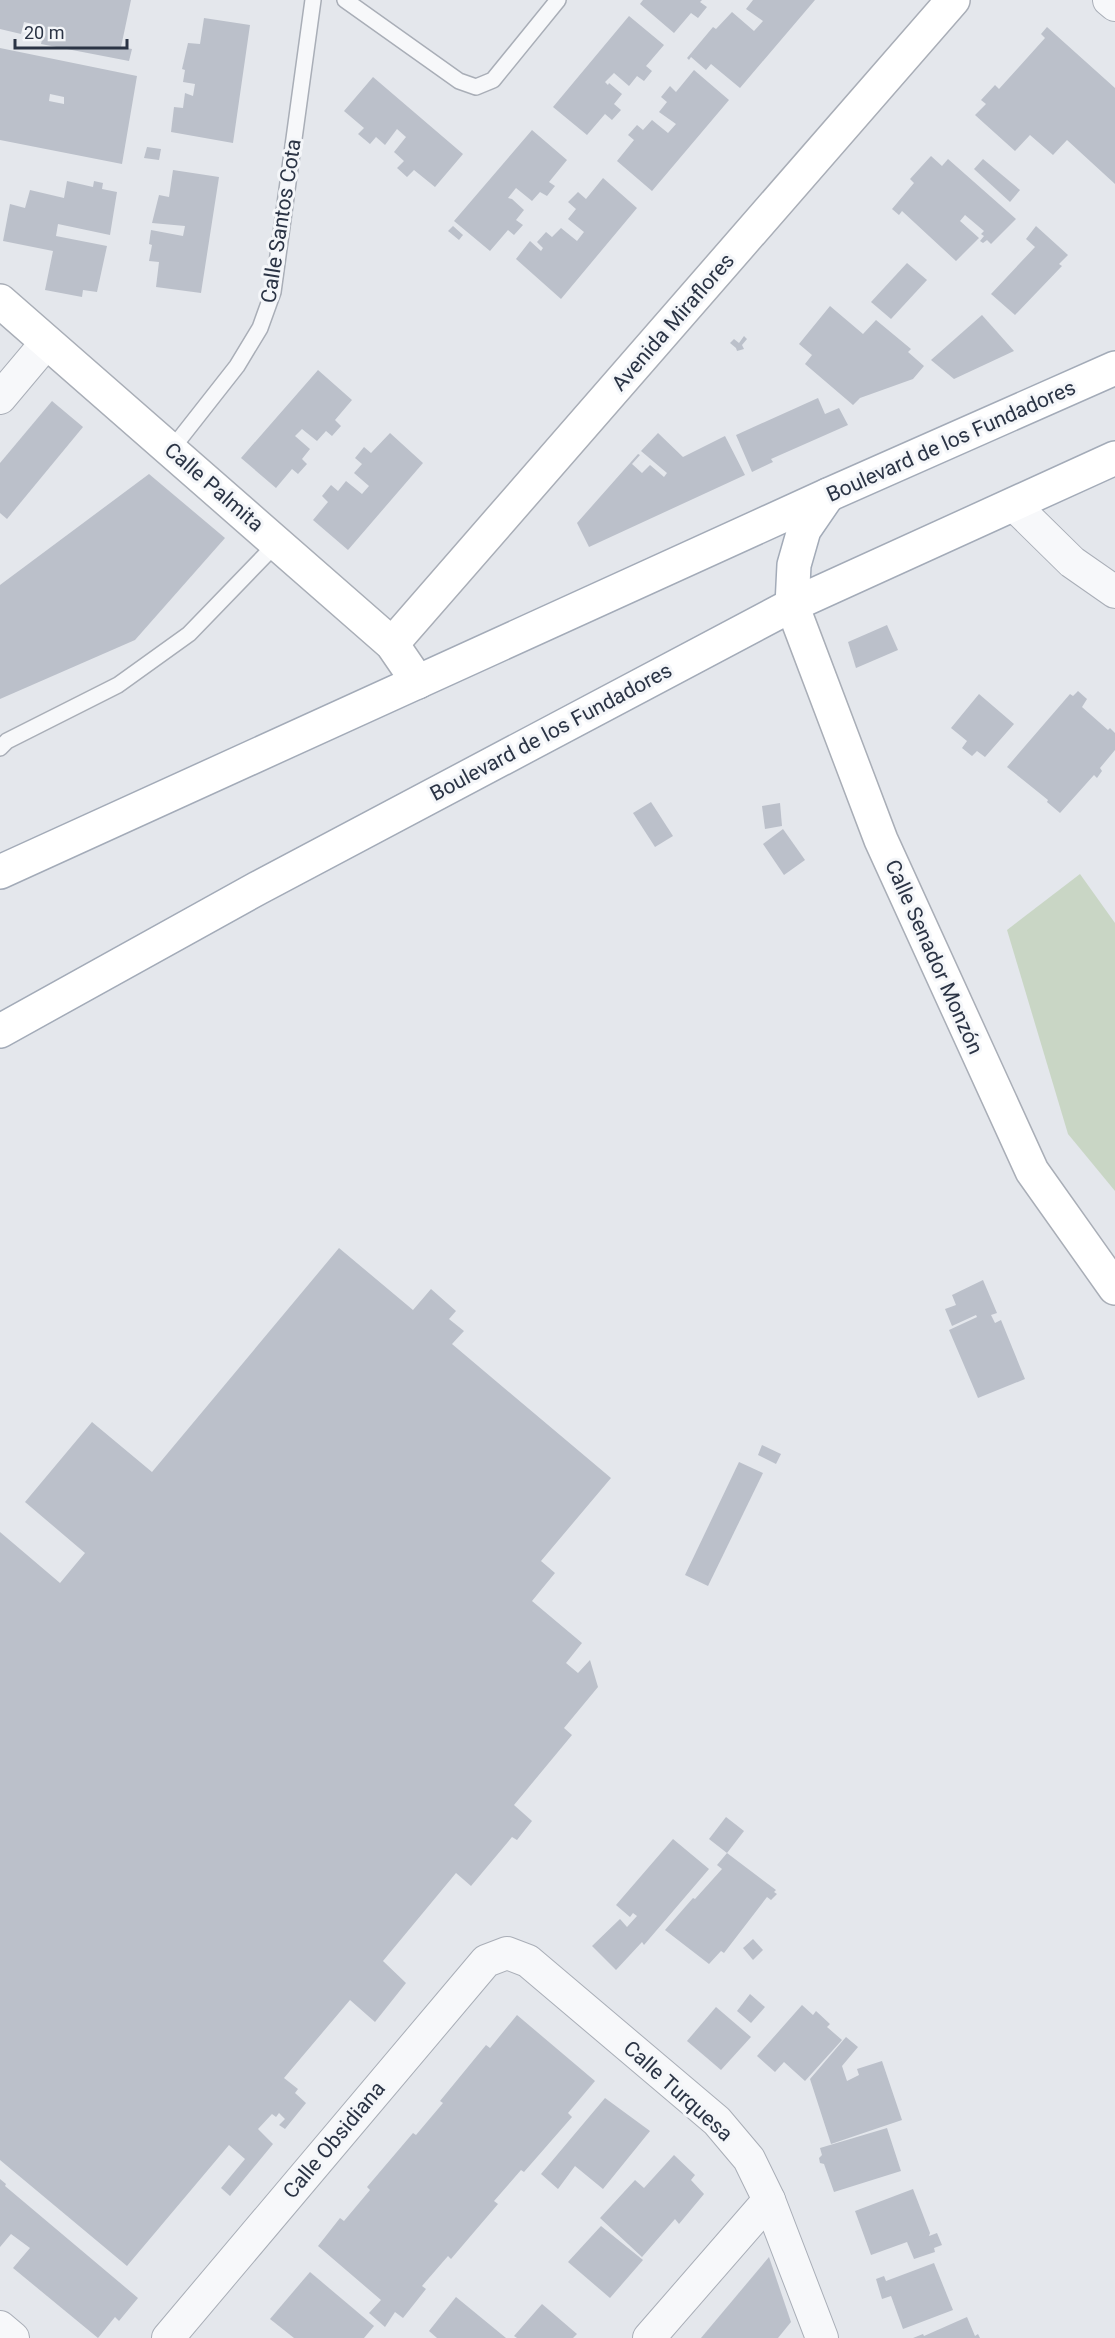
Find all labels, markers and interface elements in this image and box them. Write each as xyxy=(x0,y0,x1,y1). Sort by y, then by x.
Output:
scale bar xyxy=(15,12,128,50)
text: 20 m xyxy=(24,22,64,43)
street label: Calle Santos Cota xyxy=(256,137,306,305)
street label: Avenida Miraflores xyxy=(607,249,739,395)
street label: Boulevard de los Fundadores xyxy=(823,375,1079,507)
street label: Calle Palmita xyxy=(160,438,268,536)
street label: Boulevard de los Fundadores xyxy=(426,658,676,806)
street label: Calle Senador Monzón xyxy=(880,856,988,1058)
street label: Calle Turquesa xyxy=(619,2036,737,2146)
street label: Calle Obsidiana xyxy=(278,2077,390,2203)

